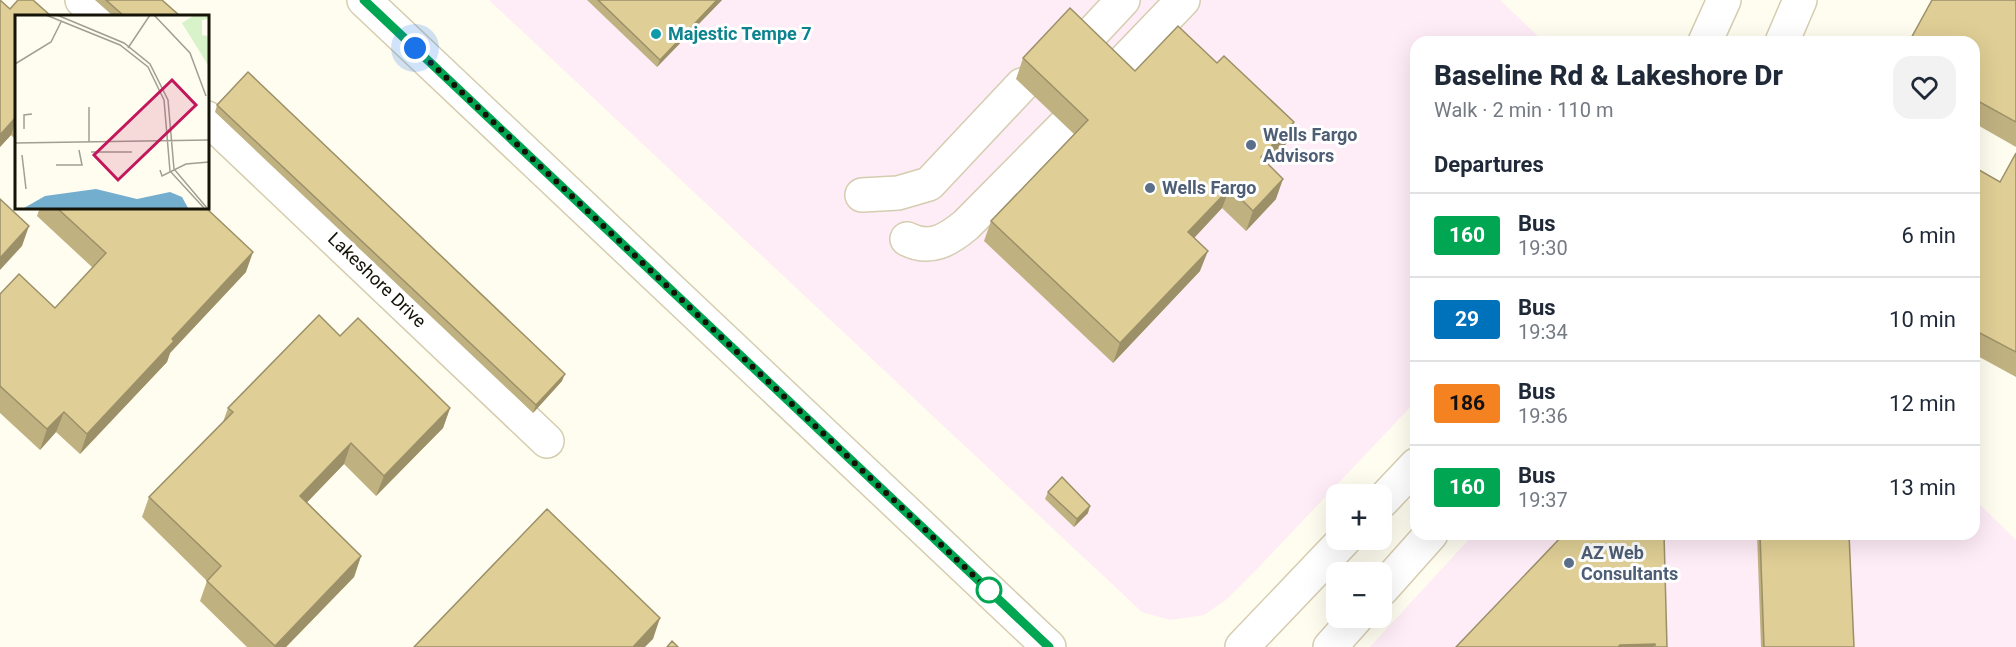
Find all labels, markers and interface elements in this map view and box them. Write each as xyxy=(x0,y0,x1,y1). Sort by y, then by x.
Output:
inset map xyxy=(15,15,208,208)
place label: Majestic Tempe 7 xyxy=(668,23,812,44)
marker: Majestic Tempe 7 xyxy=(649,27,663,41)
your location xyxy=(400,33,430,63)
button: heart xyxy=(1893,56,1956,119)
text: Baseline Rd & Lakeshore Dr xyxy=(1434,59,1783,92)
text: Walk · 2 min · 110 m xyxy=(1434,98,1613,122)
place label: Wells Fargo Advisors xyxy=(1263,124,1358,166)
marker: Wells Fargo Advisors xyxy=(1244,138,1258,152)
text: Departures xyxy=(1434,152,1544,177)
place label: Wells Fargo xyxy=(1162,177,1257,198)
marker: Wells Fargo xyxy=(1143,181,1157,195)
text: Bus xyxy=(1518,211,1556,236)
text: 160 xyxy=(1449,223,1485,247)
text: 6 min xyxy=(1901,223,1956,248)
street label: Lakeshore Drive xyxy=(324,228,431,332)
text: 19:30 xyxy=(1518,236,1568,260)
text: Bus xyxy=(1518,295,1556,320)
text: 29 xyxy=(1455,307,1479,331)
text: 10 min xyxy=(1889,307,1956,332)
text: 19:34 xyxy=(1518,320,1568,344)
text: Bus xyxy=(1518,379,1556,404)
text: 186 xyxy=(1449,391,1485,415)
text: 12 min xyxy=(1889,391,1956,416)
text: 19:36 xyxy=(1518,404,1568,428)
text: Bus xyxy=(1518,463,1556,488)
text: 160 xyxy=(1449,475,1485,499)
text: 13 min xyxy=(1889,475,1956,500)
map controls xyxy=(1326,484,1392,628)
button: + xyxy=(1326,484,1392,550)
text: 19:37 xyxy=(1518,488,1568,512)
place label: AZ Web Consultants xyxy=(1581,542,1678,584)
marker: AZ Web Consultants xyxy=(1562,556,1576,570)
button: − xyxy=(1326,562,1392,628)
unlabelled marker xyxy=(976,577,1002,603)

